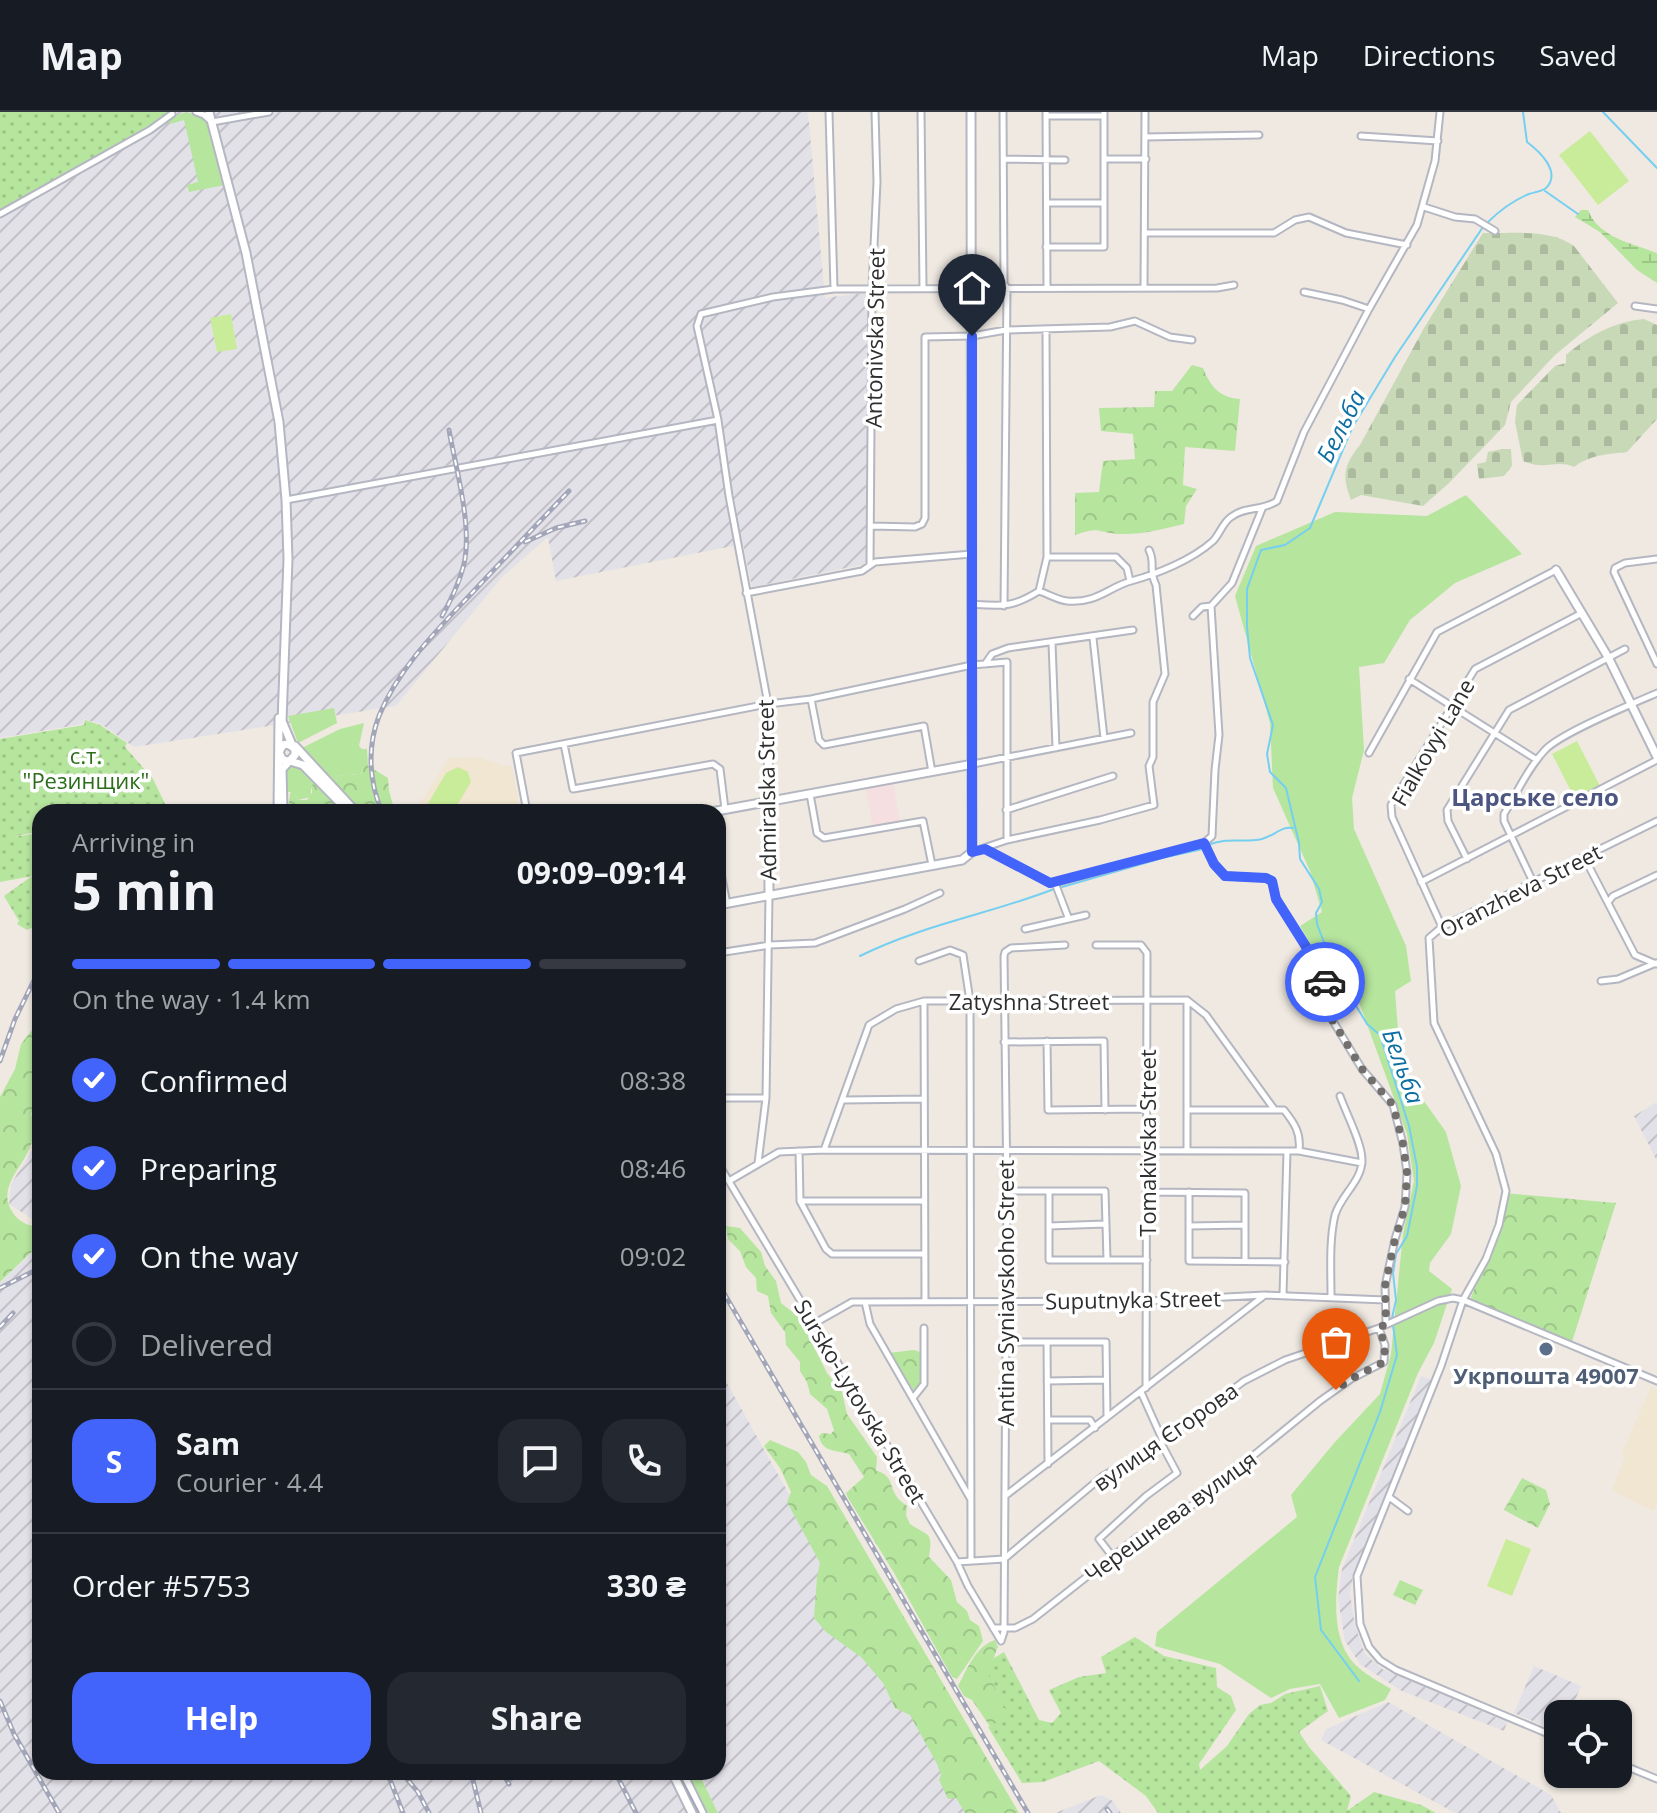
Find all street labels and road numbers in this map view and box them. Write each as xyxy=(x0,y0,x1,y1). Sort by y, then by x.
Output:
street label: Antonivska Street xyxy=(857,248,891,428)
street label: Fialkovyi Lane xyxy=(1383,673,1481,811)
street label: Admiralska Street xyxy=(749,699,783,881)
street label: Oranzheva Street xyxy=(1434,836,1606,944)
street label: Zatyshna Street xyxy=(949,986,1109,1016)
street label: Tomakivska Street xyxy=(1132,1049,1162,1237)
street label: Antina Syniavskoho Street xyxy=(990,1159,1020,1426)
street label: Suputnyka Street xyxy=(1045,1282,1221,1316)
street label: Sursko-Lytovska Street xyxy=(788,1293,934,1509)
street label: вулиця Єгорова xyxy=(1087,1375,1243,1497)
street label: Черешнева вулиця xyxy=(1078,1443,1262,1589)

